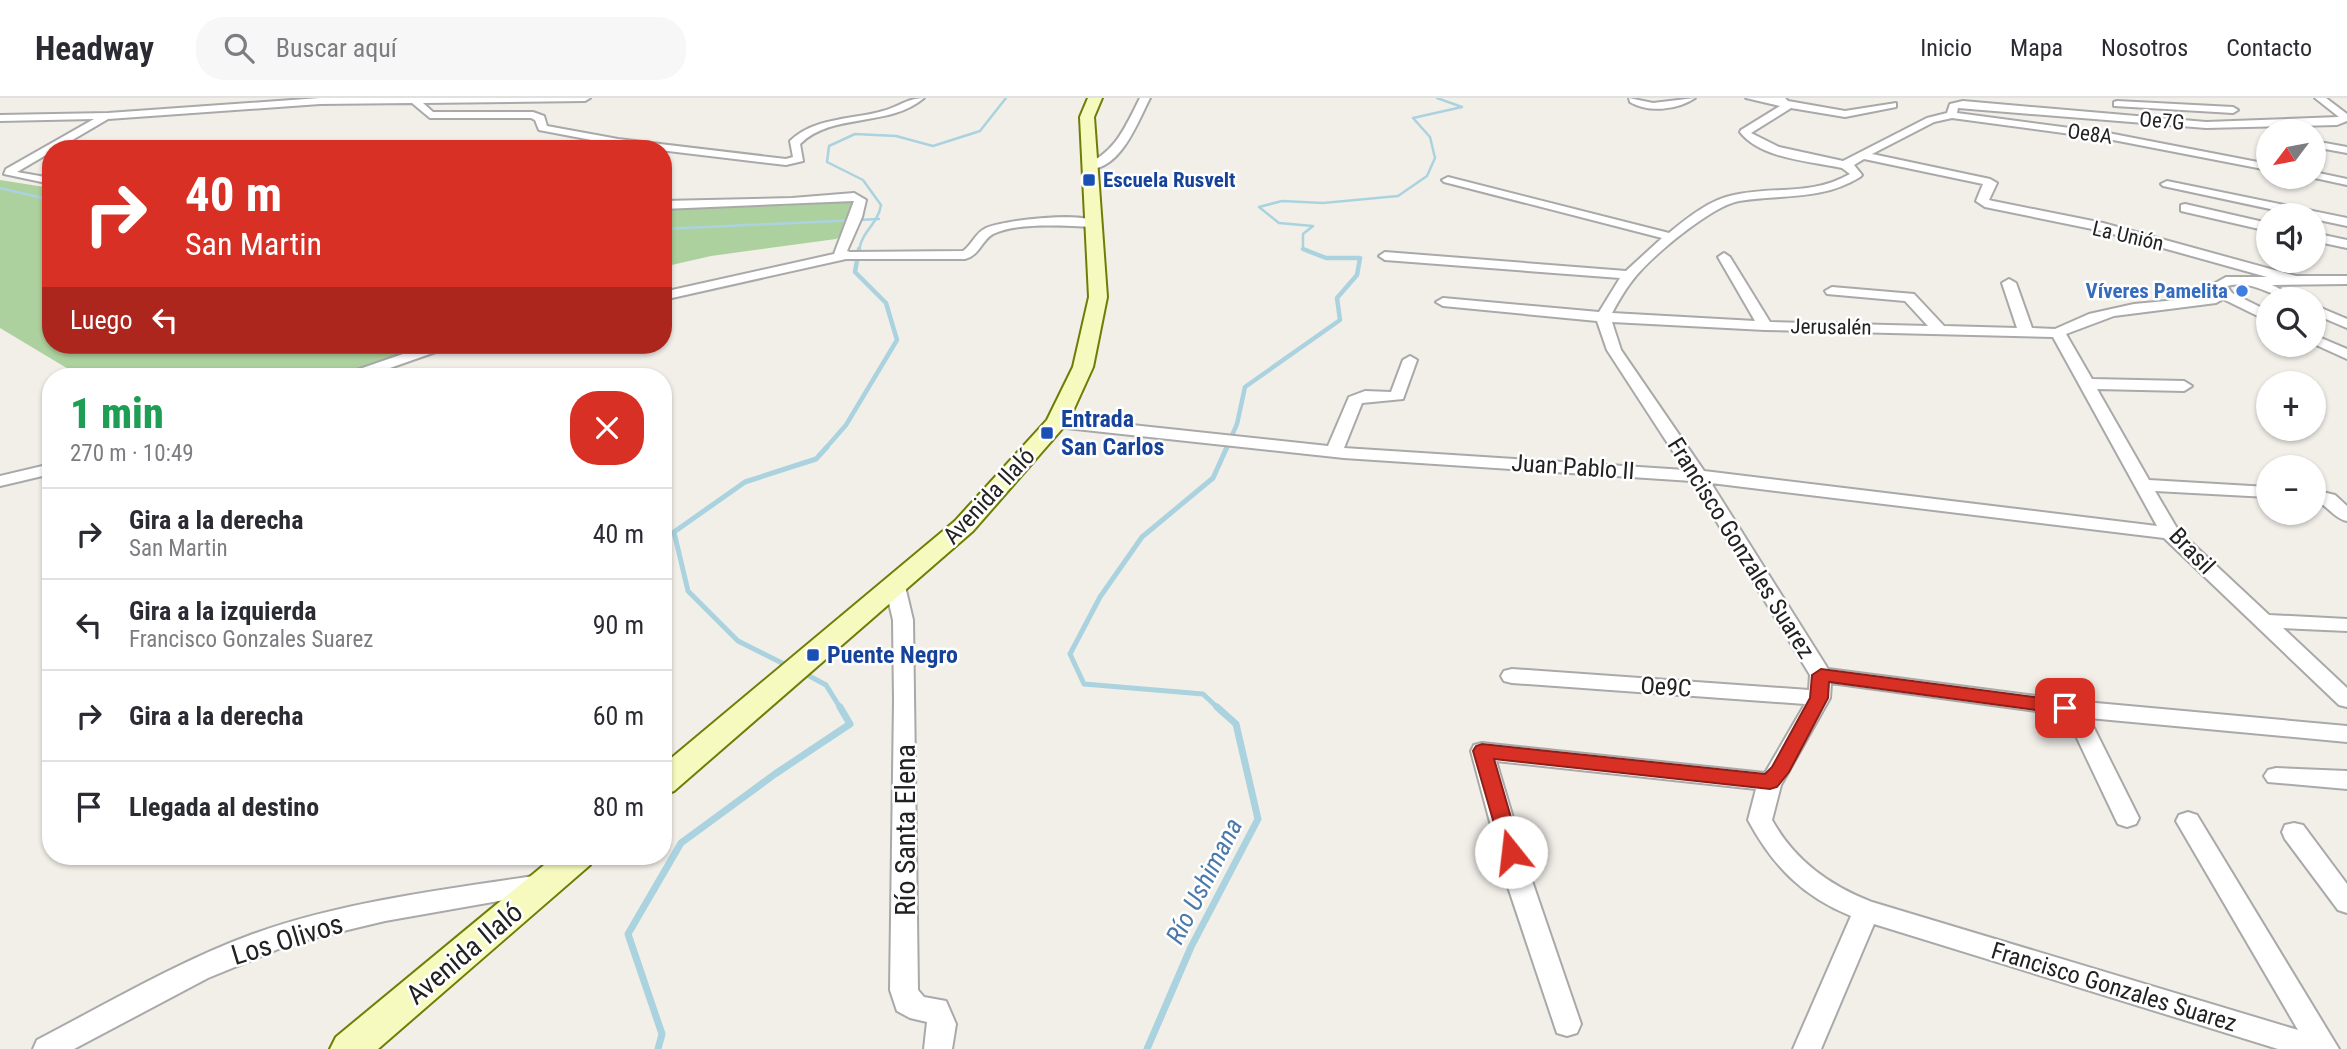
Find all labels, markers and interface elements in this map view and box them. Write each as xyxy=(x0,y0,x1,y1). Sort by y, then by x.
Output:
search box xyxy=(196,17,686,80)
text: Headway xyxy=(35,29,154,68)
icon: search xyxy=(220,29,258,67)
text: Buscar aquí xyxy=(276,33,397,63)
text: Inicio xyxy=(1920,34,1972,62)
text: Mapa xyxy=(2010,34,2063,62)
text: Nosotros xyxy=(2101,34,2188,62)
text: Contacto xyxy=(2226,34,2312,62)
street label: Oe7G xyxy=(2138,107,2186,135)
street label: Oe8A xyxy=(2066,119,2114,149)
north arrow xyxy=(2256,119,2326,189)
map controls xyxy=(2256,119,2326,525)
text: 40 m xyxy=(185,166,282,223)
icon: right xyxy=(70,168,161,259)
place label: Escuela Rusvelt xyxy=(1103,168,1235,192)
marker: Escuela Rusvelt xyxy=(1081,172,1097,188)
button: sound xyxy=(2256,203,2326,273)
street label: La Unión xyxy=(2090,216,2166,256)
text: San Martin xyxy=(185,225,322,263)
place label: Víveres Pamelita xyxy=(2086,279,2228,303)
marker: Víveres Pamelita xyxy=(2234,283,2250,299)
button: search xyxy=(2256,287,2326,357)
icon: left xyxy=(146,301,184,339)
text: Luego xyxy=(70,305,132,335)
street label: Jerusalén xyxy=(1790,314,1872,340)
button: + xyxy=(2256,371,2326,441)
text: 1 min xyxy=(70,389,164,438)
button: close xyxy=(570,391,644,465)
place label: Entrada San Carlos xyxy=(1061,405,1165,461)
marker: Entrada San Carlos xyxy=(1039,425,1055,441)
street label: Francisco Gonzales Suarez xyxy=(1662,432,1820,664)
text: 270 m · 10:49 xyxy=(70,440,194,467)
street label: Avenida Ilaló xyxy=(937,442,1041,550)
street label: Juan Pablo II xyxy=(1510,449,1636,485)
button: − xyxy=(2256,455,2326,525)
text: Gira a la derecha xyxy=(129,505,303,535)
icon: right xyxy=(70,515,108,553)
text: 40 m xyxy=(593,519,644,549)
street label: Brasil xyxy=(2163,522,2221,580)
text: San Martin xyxy=(129,535,228,562)
text: Gira a la izquierda xyxy=(129,596,317,626)
icon: left xyxy=(70,606,108,644)
text: 90 m xyxy=(593,610,644,640)
text: Francisco Gonzales Suarez xyxy=(129,626,373,653)
place label: Puente Negro xyxy=(827,641,958,669)
marker: Puente Negro xyxy=(805,647,821,663)
street label: Oe9C xyxy=(1640,671,1692,703)
pin xyxy=(2035,678,2095,738)
icon: arrive xyxy=(2046,689,2084,727)
icon: right xyxy=(70,697,108,735)
text: Gira a la derecha xyxy=(129,701,303,731)
text: 60 m xyxy=(593,701,644,731)
street label: Río Santa Elena xyxy=(889,744,922,916)
icon: arrive xyxy=(70,788,108,826)
text: Llegada al destino xyxy=(129,792,319,822)
text: 80 m xyxy=(593,792,644,822)
water label: Río Ushimana xyxy=(1160,813,1248,949)
position arrow xyxy=(1474,815,1548,889)
street label: Avenida Ilaló xyxy=(400,895,529,1011)
street label: Los Olivos xyxy=(227,907,347,972)
street label: Francisco Gonzales Suarez xyxy=(1988,936,2240,1038)

